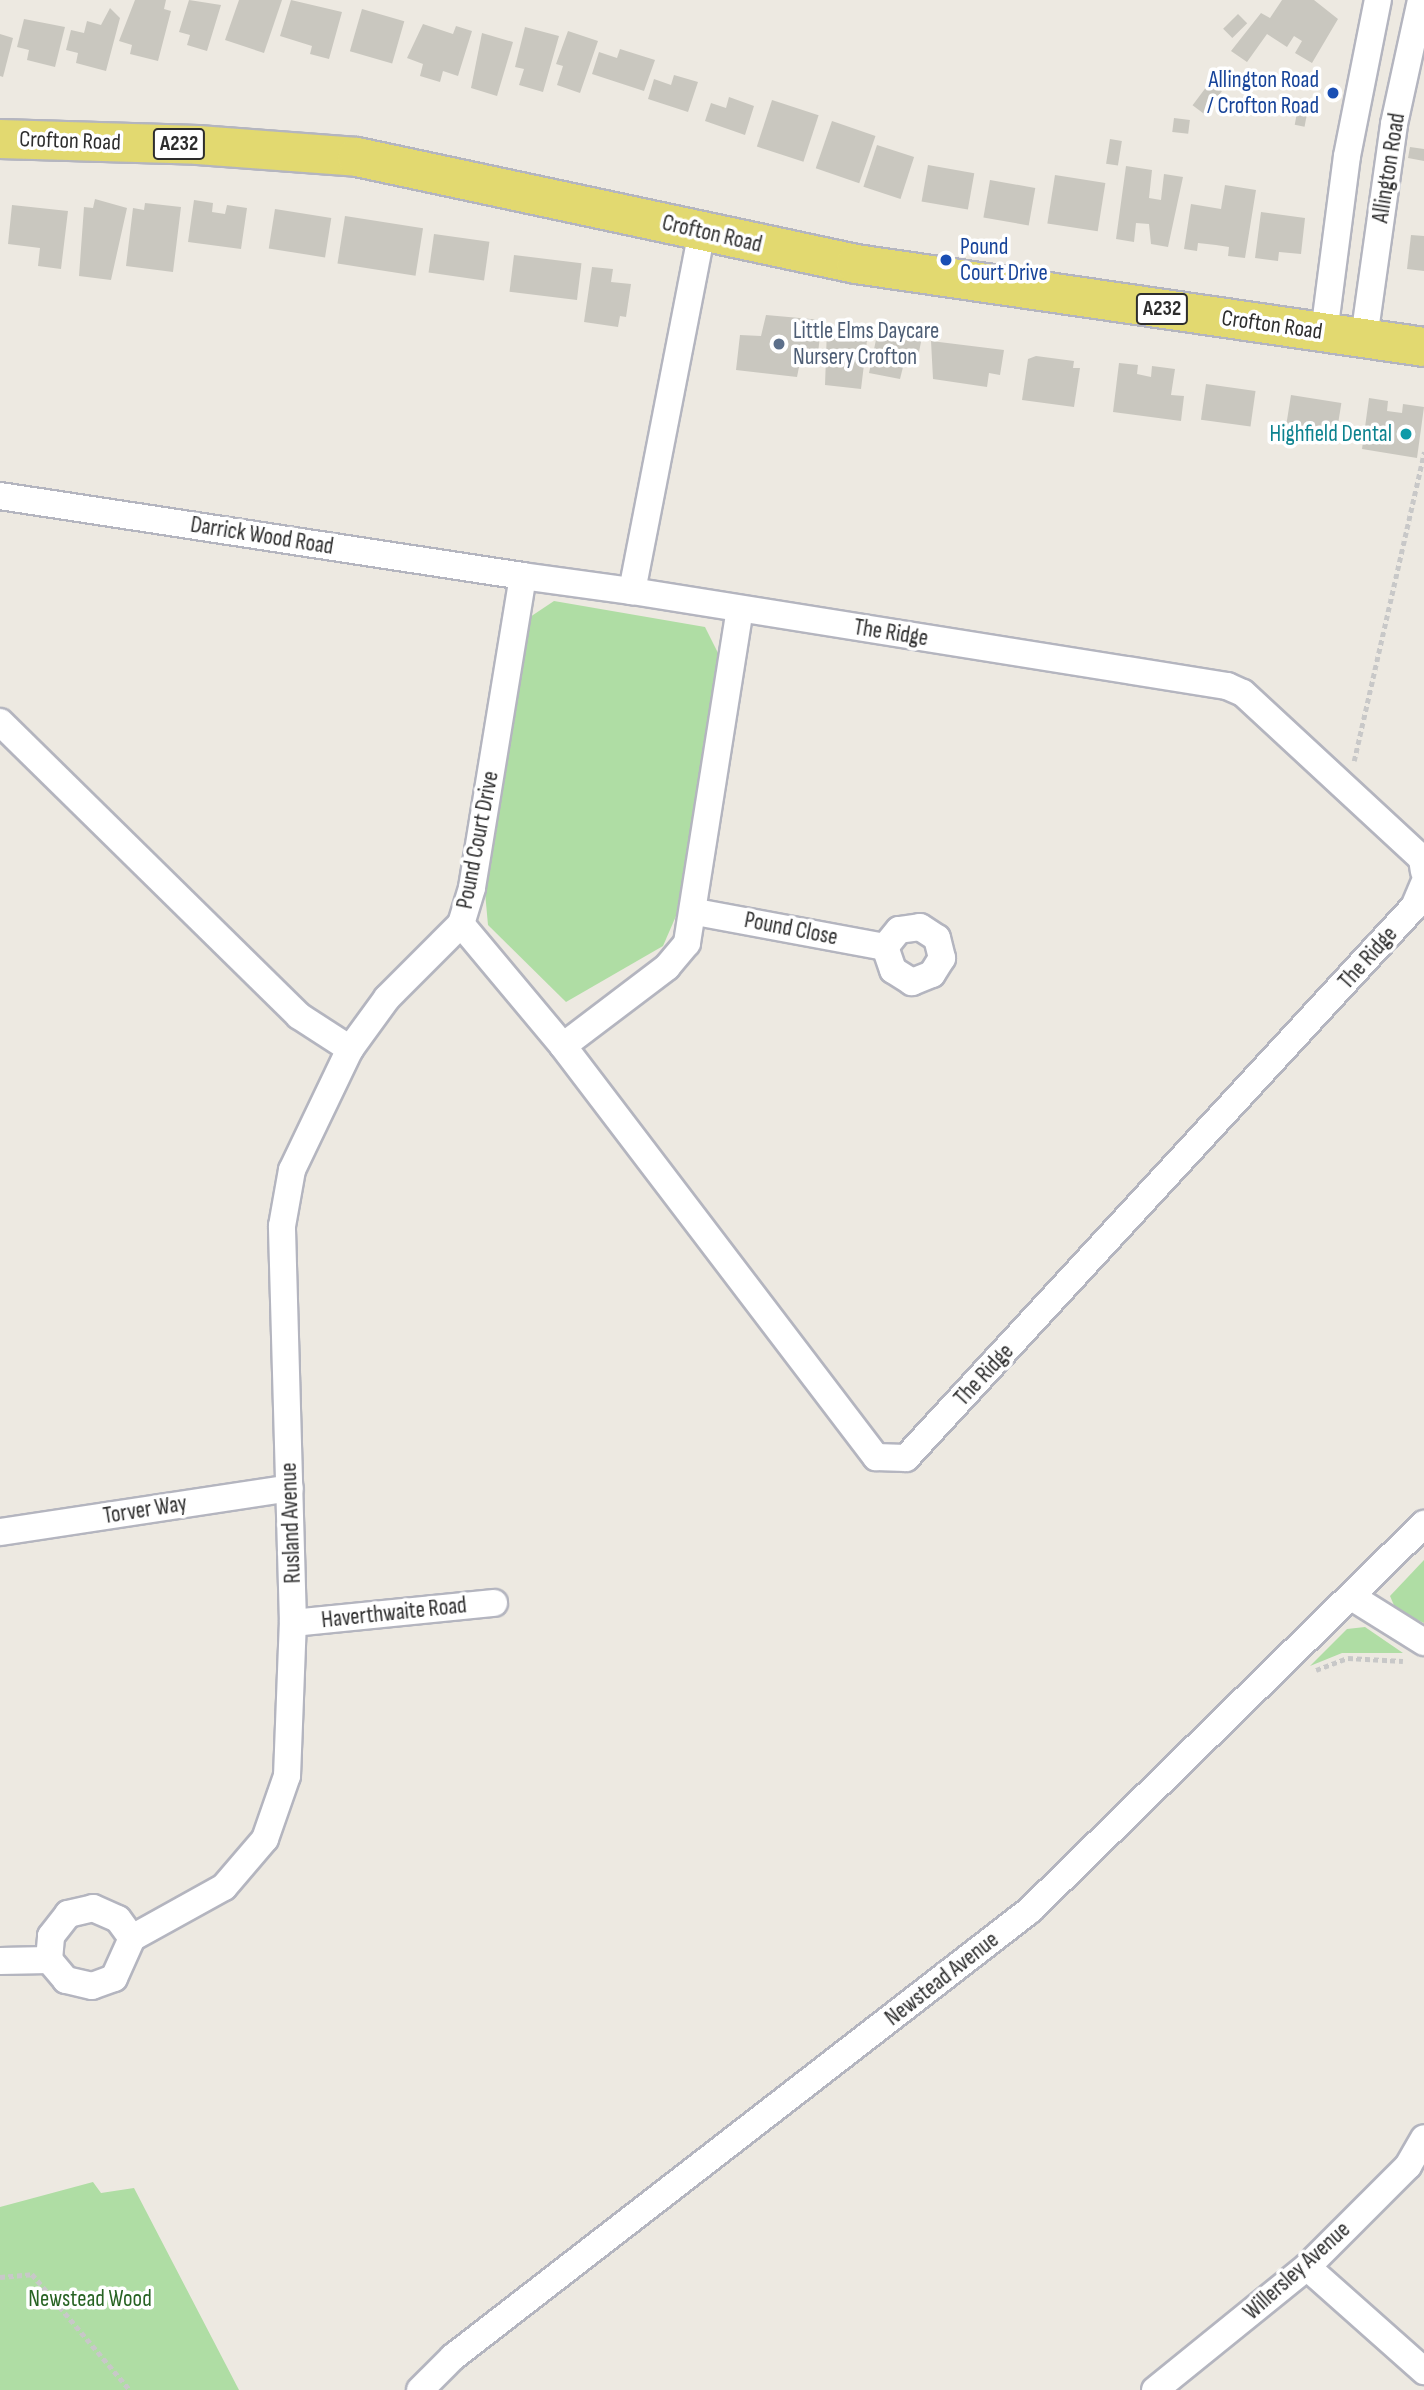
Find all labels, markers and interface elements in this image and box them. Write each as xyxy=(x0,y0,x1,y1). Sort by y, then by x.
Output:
place label: Allington Road / Crofton Road xyxy=(1207,66,1319,120)
marker: Allington Road / Crofton Road xyxy=(1325,85,1341,101)
street label: Allington Road xyxy=(1367,111,1411,225)
street label: Crofton Road xyxy=(19,125,121,157)
road number: A232 xyxy=(153,127,205,162)
street label: Crofton Road xyxy=(659,209,765,259)
place label: Pound Court Drive xyxy=(960,233,1048,287)
marker: Pound Court Drive xyxy=(938,252,954,268)
road number: A232 xyxy=(1136,292,1188,326)
street label: Crofton Road xyxy=(1220,304,1324,346)
place label: Little Elms Daycare Nursery Crofton xyxy=(793,317,939,371)
marker: Little Elms Daycare Nursery Crofton xyxy=(771,336,787,352)
place label: Highfield Dental xyxy=(1270,420,1392,448)
marker: Highfield Dental xyxy=(1398,426,1414,442)
street label: Darrick Wood Road xyxy=(189,511,335,561)
street label: The Ridge xyxy=(852,614,930,652)
street label: Pound Court Drive xyxy=(451,769,505,911)
street label: Pound Close xyxy=(742,906,840,952)
street label: The Ridge xyxy=(1333,921,1403,995)
street label: The Ridge xyxy=(948,1338,1020,1412)
street label: Rusland Avenue xyxy=(275,1462,307,1584)
street label: Torver Way xyxy=(101,1490,189,1530)
street label: Haverthwaite Road xyxy=(320,1592,468,1634)
street label: Newstead Avenue xyxy=(880,1926,1004,2032)
street label: Willersley Avenue xyxy=(1238,2216,1356,2326)
park label: Newstead Wood xyxy=(28,2285,152,2313)

